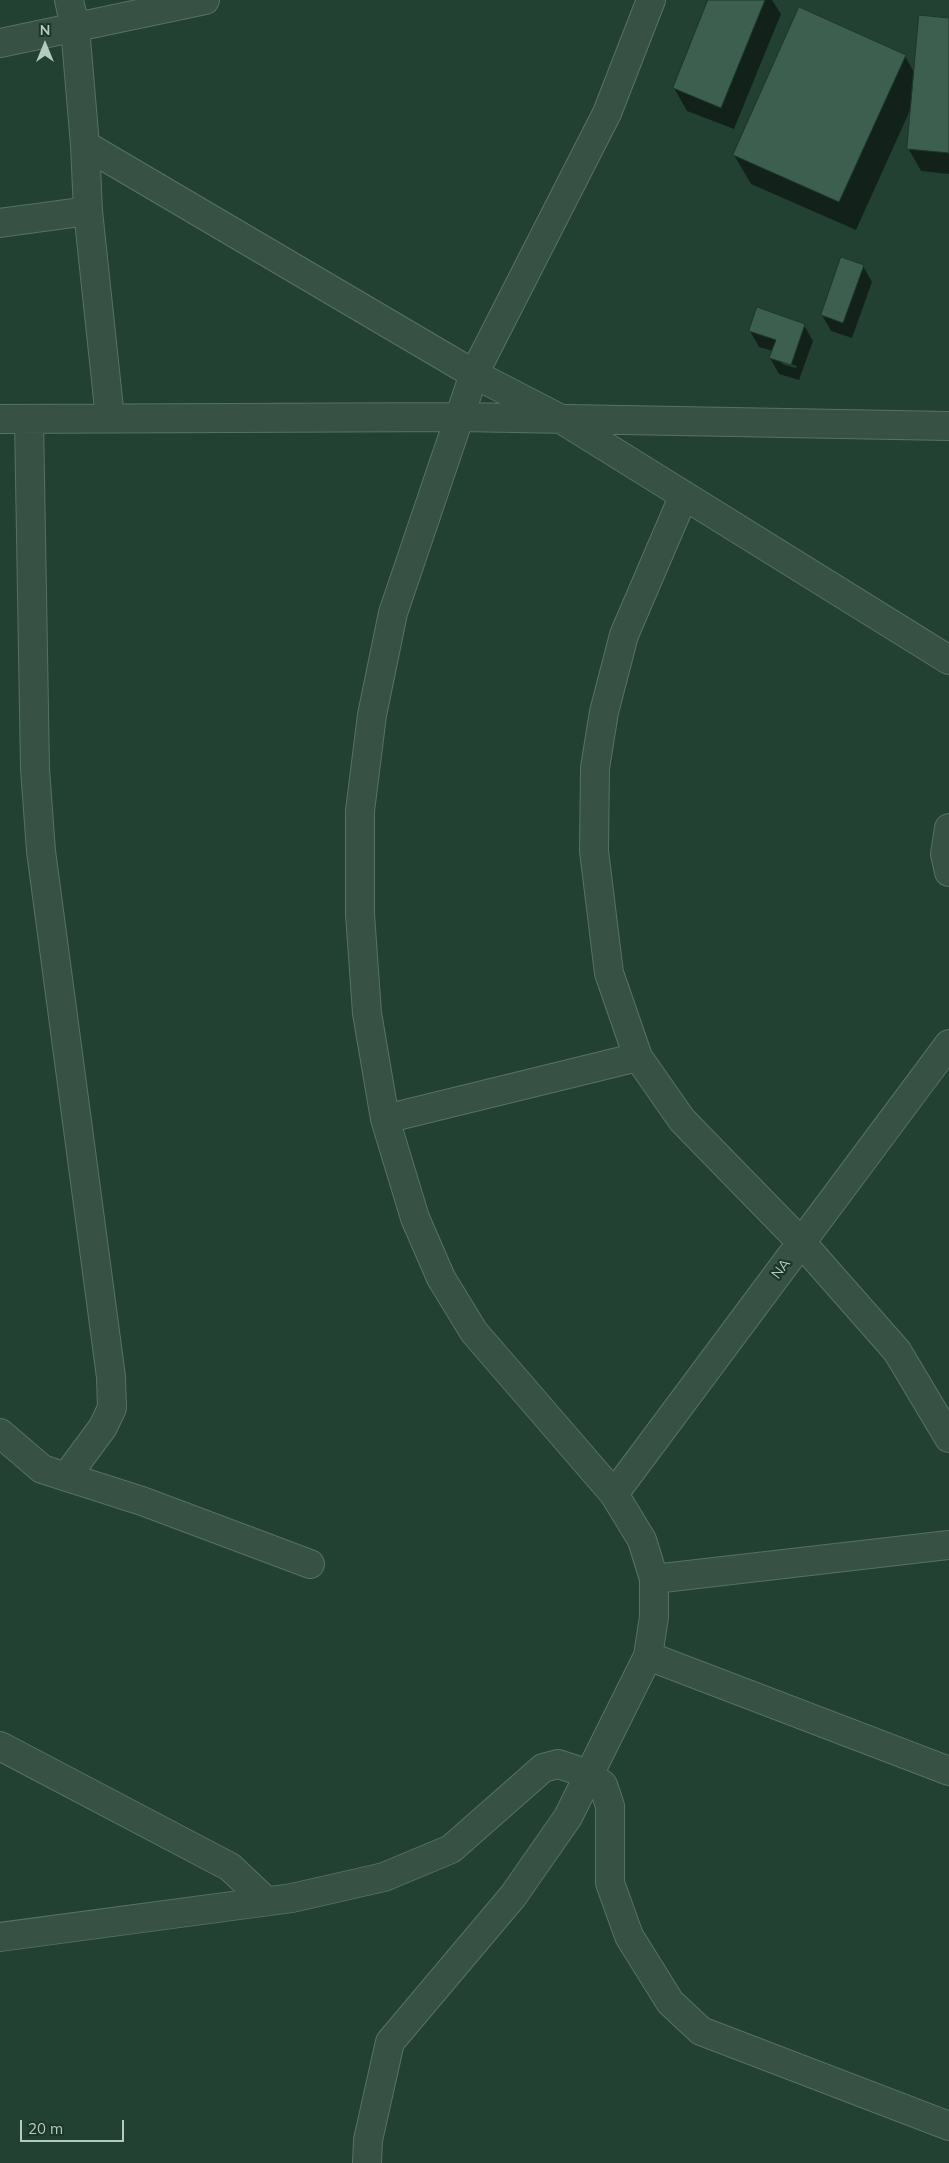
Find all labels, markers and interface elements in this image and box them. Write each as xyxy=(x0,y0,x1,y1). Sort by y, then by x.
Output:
north arrow xyxy=(20,20,70,70)
text: N xyxy=(40,21,50,39)
street label: NA xyxy=(768,1256,794,1282)
scale bar xyxy=(22,2110,126,2142)
text: 20 m xyxy=(28,2119,63,2138)

